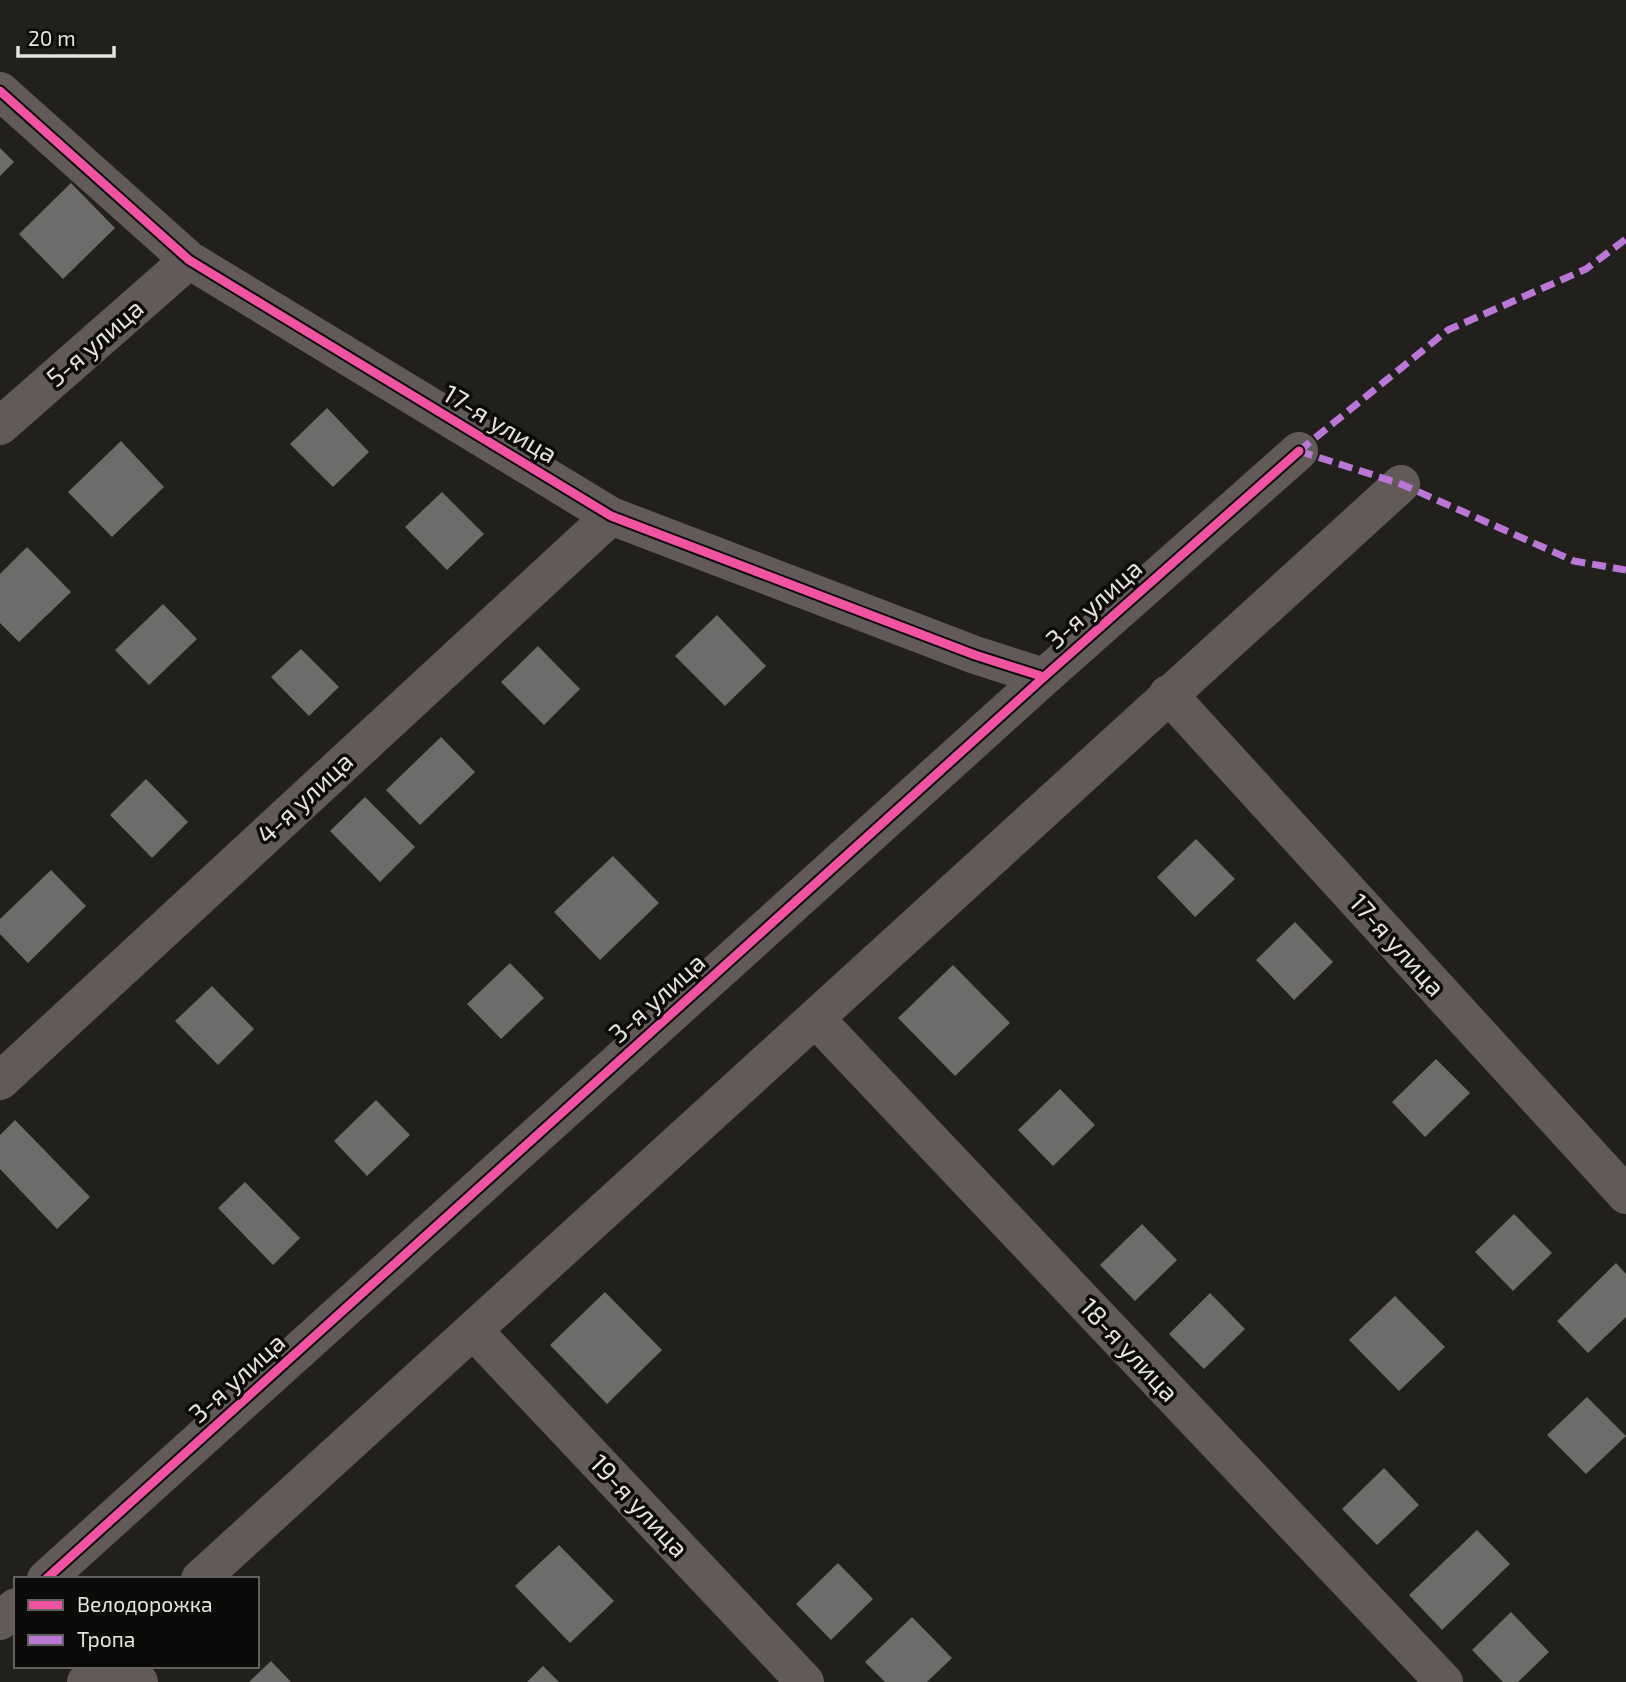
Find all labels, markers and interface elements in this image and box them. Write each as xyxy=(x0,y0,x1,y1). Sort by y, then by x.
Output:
scale bar xyxy=(18,14,114,58)
text: 20 m xyxy=(28,25,76,50)
street label: 5-я улица xyxy=(39,291,149,393)
street label: 17-я улица xyxy=(438,377,563,470)
street label: 3-я улица xyxy=(1039,552,1148,655)
street label: 4-я улица xyxy=(249,745,359,850)
street label: 17-я улица xyxy=(1343,886,1452,1002)
street label: 3-я улица xyxy=(602,946,711,1049)
street label: 18-я улица xyxy=(1074,1291,1186,1408)
street label: 3-я улица xyxy=(182,1326,291,1429)
street label: 19-я улица xyxy=(584,1447,696,1564)
legend xyxy=(14,1577,259,1668)
text: Велодорожка xyxy=(77,1591,213,1616)
text: Тропа xyxy=(77,1626,135,1651)

